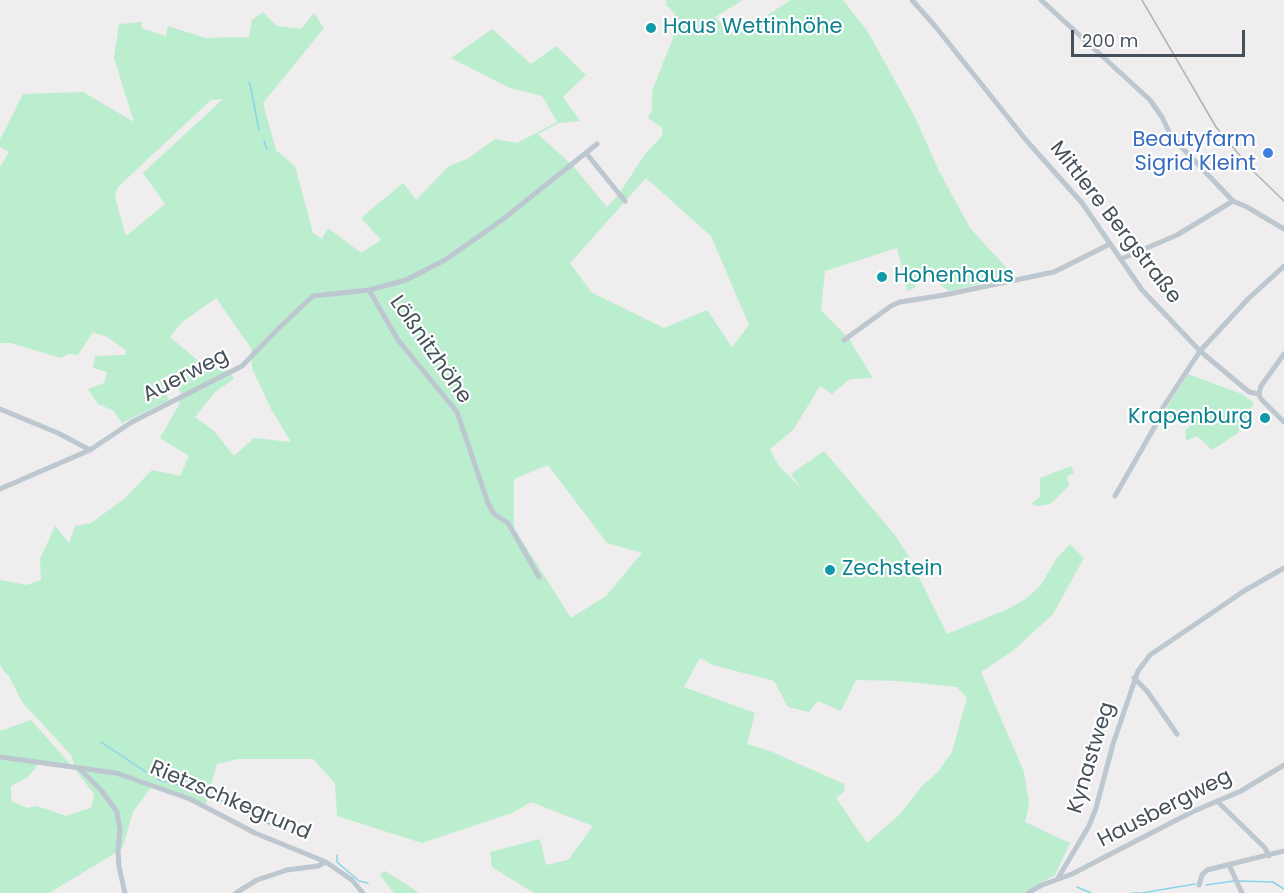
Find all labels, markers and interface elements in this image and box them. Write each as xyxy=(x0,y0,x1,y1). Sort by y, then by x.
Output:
place label: Haus Wettinhöhe xyxy=(663,15,842,41)
scale bar xyxy=(1074,18,1248,56)
marker: Haus Wettinhöhe xyxy=(644,21,658,35)
text: 200 m xyxy=(1082,28,1138,53)
place label: Beautyfarm Sigrid Kleint xyxy=(1132,128,1256,178)
street label: Mittlere Bergstraße xyxy=(1044,137,1186,309)
marker: Beautyfarm Sigrid Kleint xyxy=(1261,146,1275,160)
place label: Hohenhaus xyxy=(894,264,1014,290)
marker: Hohenhaus xyxy=(875,270,889,284)
street label: Lößnitzhöhe xyxy=(384,291,476,409)
street label: Auerweg xyxy=(139,344,233,408)
place label: Krapenburg xyxy=(1128,405,1253,431)
marker: Krapenburg xyxy=(1258,411,1272,425)
place label: Zechstein xyxy=(842,557,943,583)
marker: Zechstein xyxy=(823,563,837,577)
street label: Kynastweg xyxy=(1063,699,1121,817)
street label: Rietzschkegrund xyxy=(146,756,314,846)
street label: Hausbergweg xyxy=(1094,764,1236,854)

